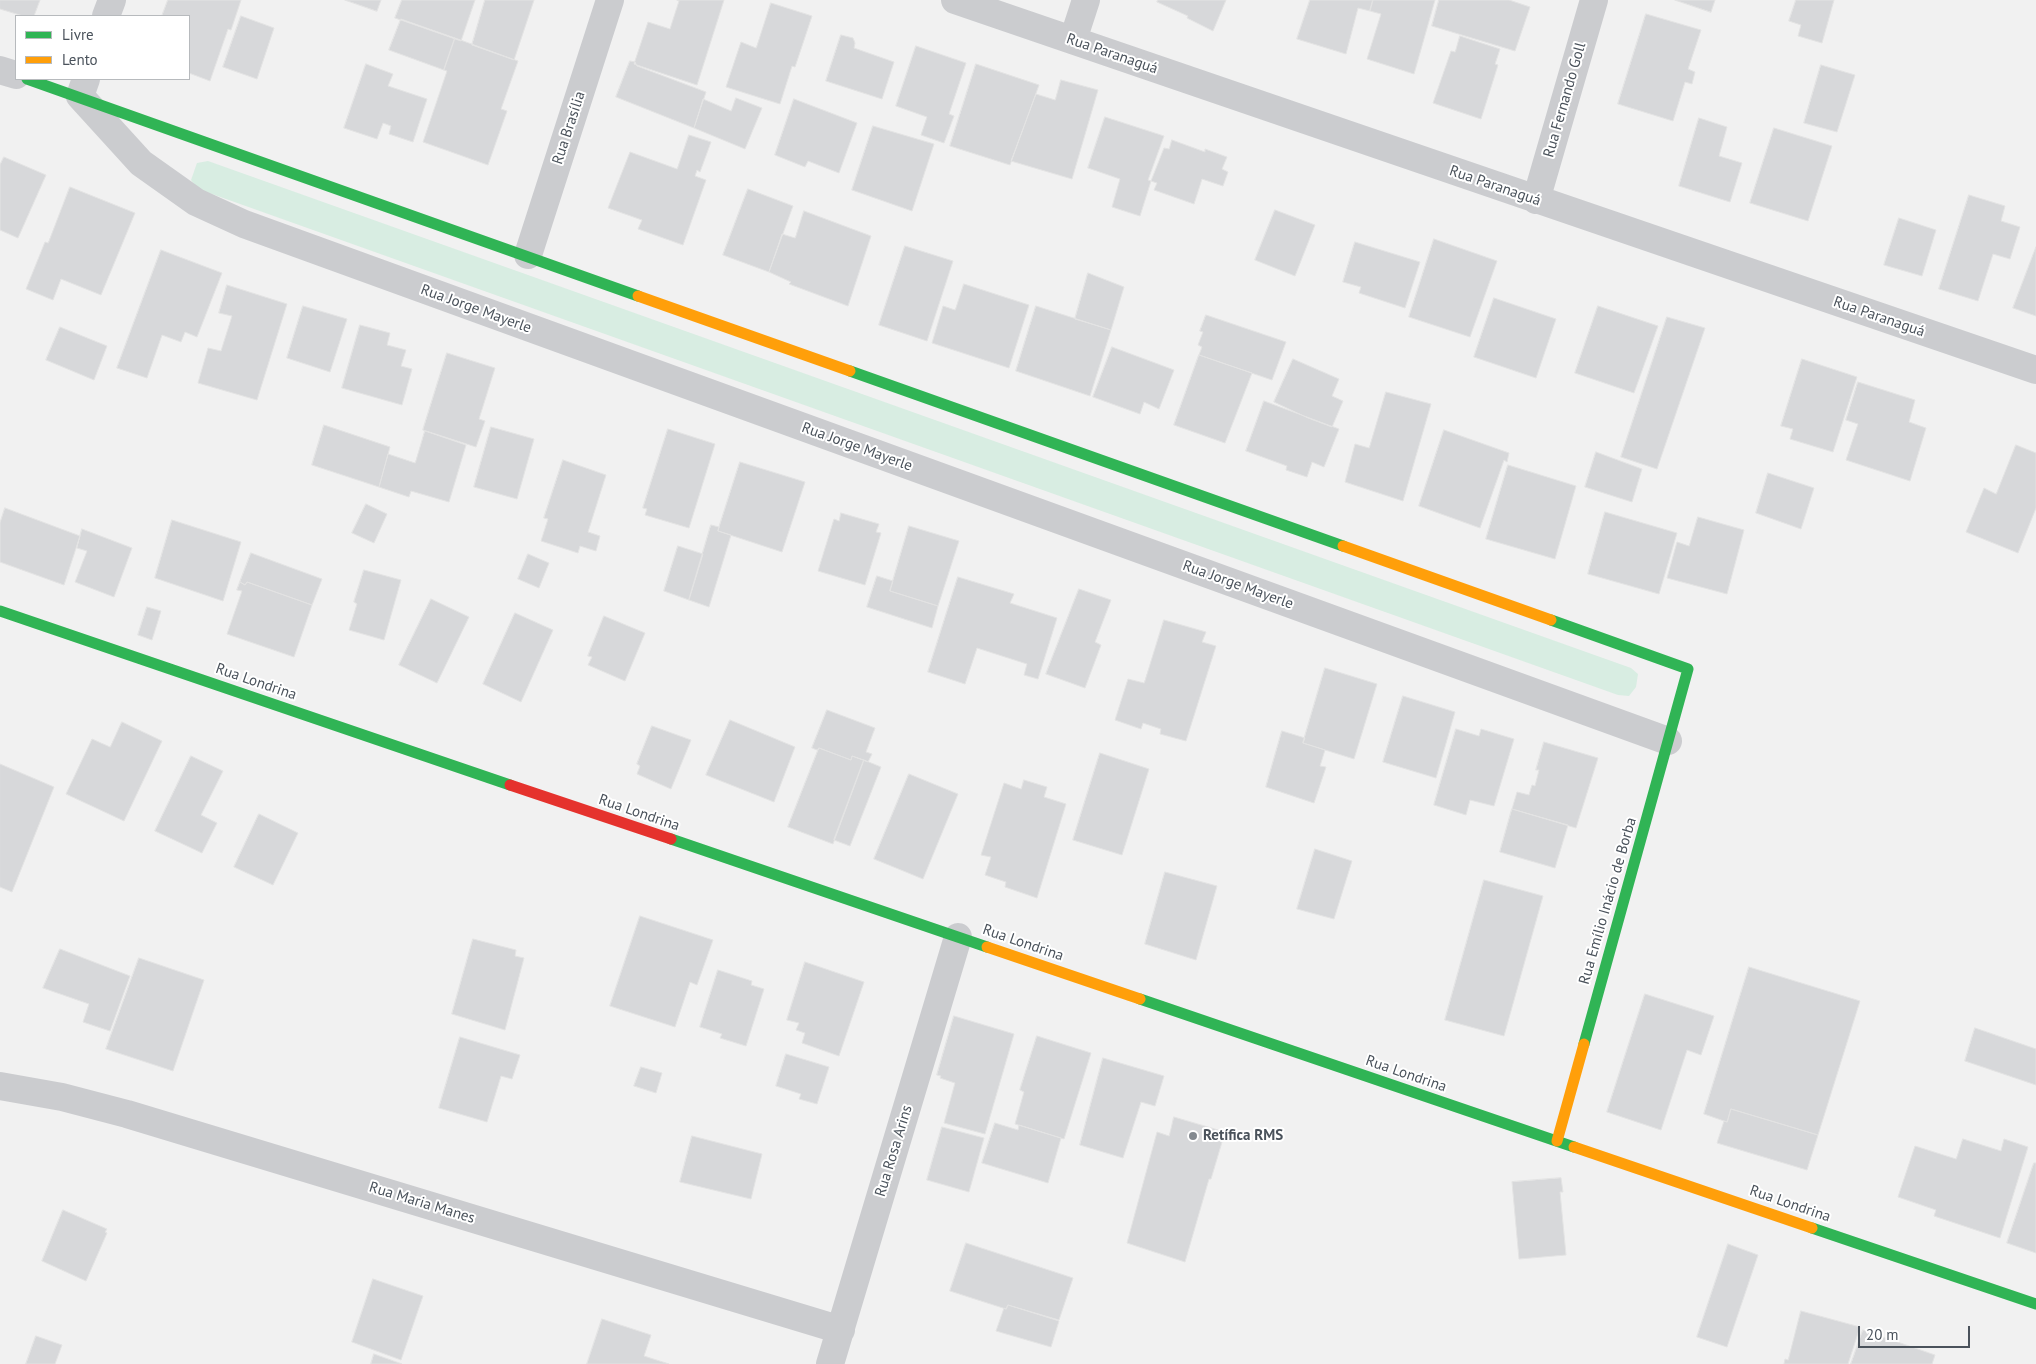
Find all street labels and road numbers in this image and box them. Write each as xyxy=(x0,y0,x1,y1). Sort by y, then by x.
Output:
street label: Rua Paranaguá xyxy=(1064,30,1160,78)
street label: Rua Fernando Goll xyxy=(1540,40,1590,160)
street label: Rua Brasília xyxy=(549,89,589,167)
street label: Rua Paranaguá xyxy=(1447,162,1543,210)
street label: Rua Jorge Mayerle xyxy=(418,281,534,337)
street label: Rua Paranaguá xyxy=(1831,293,1927,341)
street label: Rua Jorge Mayerle xyxy=(799,419,915,475)
street label: Rua Jorge Mayerle xyxy=(1180,557,1296,613)
street label: Rua Londrina xyxy=(213,660,299,704)
street label: Rua Londrina xyxy=(596,791,682,835)
street label: Rua Emílio Inácio de Borba xyxy=(1576,815,1640,987)
street label: Rua Londrina xyxy=(980,921,1066,965)
street label: Rua Londrina xyxy=(1363,1052,1449,1096)
street label: Rua Rosa Arins xyxy=(872,1103,916,1199)
street label: Rua Maria Manes xyxy=(367,1178,477,1228)
street label: Rua Londrina xyxy=(1747,1182,1833,1226)

